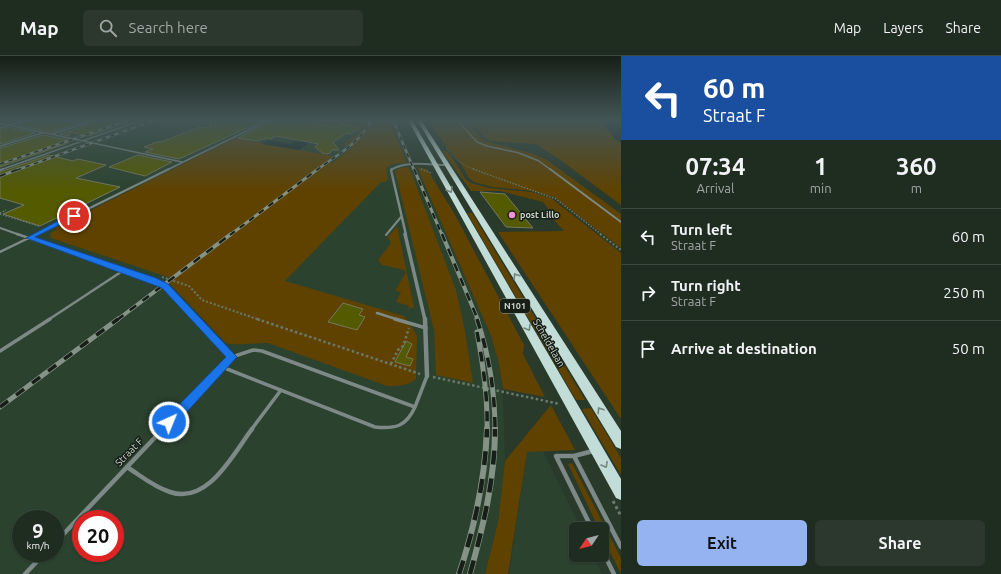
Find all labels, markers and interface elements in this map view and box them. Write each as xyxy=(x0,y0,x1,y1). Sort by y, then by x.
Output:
search box xyxy=(83,10,363,46)
text: Map xyxy=(20,17,59,39)
icon: search xyxy=(97,17,119,39)
text: Search here xyxy=(129,19,208,36)
text: Map xyxy=(834,20,861,36)
text: Layers xyxy=(883,20,923,36)
text: Share xyxy=(945,20,981,36)
icon: left xyxy=(637,72,689,124)
text: 60 m xyxy=(703,72,765,103)
text: Straat F xyxy=(703,105,765,125)
text: 07:34 xyxy=(685,153,745,180)
text: 1 xyxy=(814,153,827,180)
text: 360 xyxy=(896,153,937,180)
text: Arrival xyxy=(696,181,734,195)
text: min xyxy=(810,181,832,195)
text: m xyxy=(911,181,922,195)
one-way arrow xyxy=(445,186,452,194)
pin xyxy=(57,199,91,233)
icon: arrive xyxy=(63,205,85,227)
marker: post Lillo xyxy=(507,210,517,220)
place label: post Lillo xyxy=(520,210,559,220)
text: Turn left xyxy=(671,221,732,238)
icon: left xyxy=(637,226,659,248)
text: 60 m xyxy=(952,228,985,245)
text: Straat F xyxy=(671,238,716,252)
one-way arrow xyxy=(514,273,521,280)
text: Turn right xyxy=(671,277,741,294)
icon: right xyxy=(637,282,659,304)
text: 250 m xyxy=(943,284,985,301)
text: Straat F xyxy=(671,294,716,308)
road number: N101 xyxy=(500,299,530,313)
street label: Scheldelaan xyxy=(531,317,567,369)
one-way arrow xyxy=(523,324,530,331)
icon: arrive xyxy=(637,338,659,360)
text: Arrive at destination xyxy=(671,340,817,357)
text: 50 m xyxy=(952,340,985,357)
position arrow xyxy=(148,401,190,443)
one-way arrow xyxy=(597,407,605,414)
street label: Straat F xyxy=(113,436,145,468)
one-way arrow xyxy=(601,461,608,468)
speed limit sign: 20 xyxy=(72,510,124,562)
text: 9 xyxy=(32,519,44,542)
button: Exit xyxy=(637,520,807,566)
button: Share xyxy=(815,520,985,566)
north arrow xyxy=(569,522,609,562)
map controls xyxy=(569,522,609,562)
text: km/h xyxy=(26,540,50,551)

